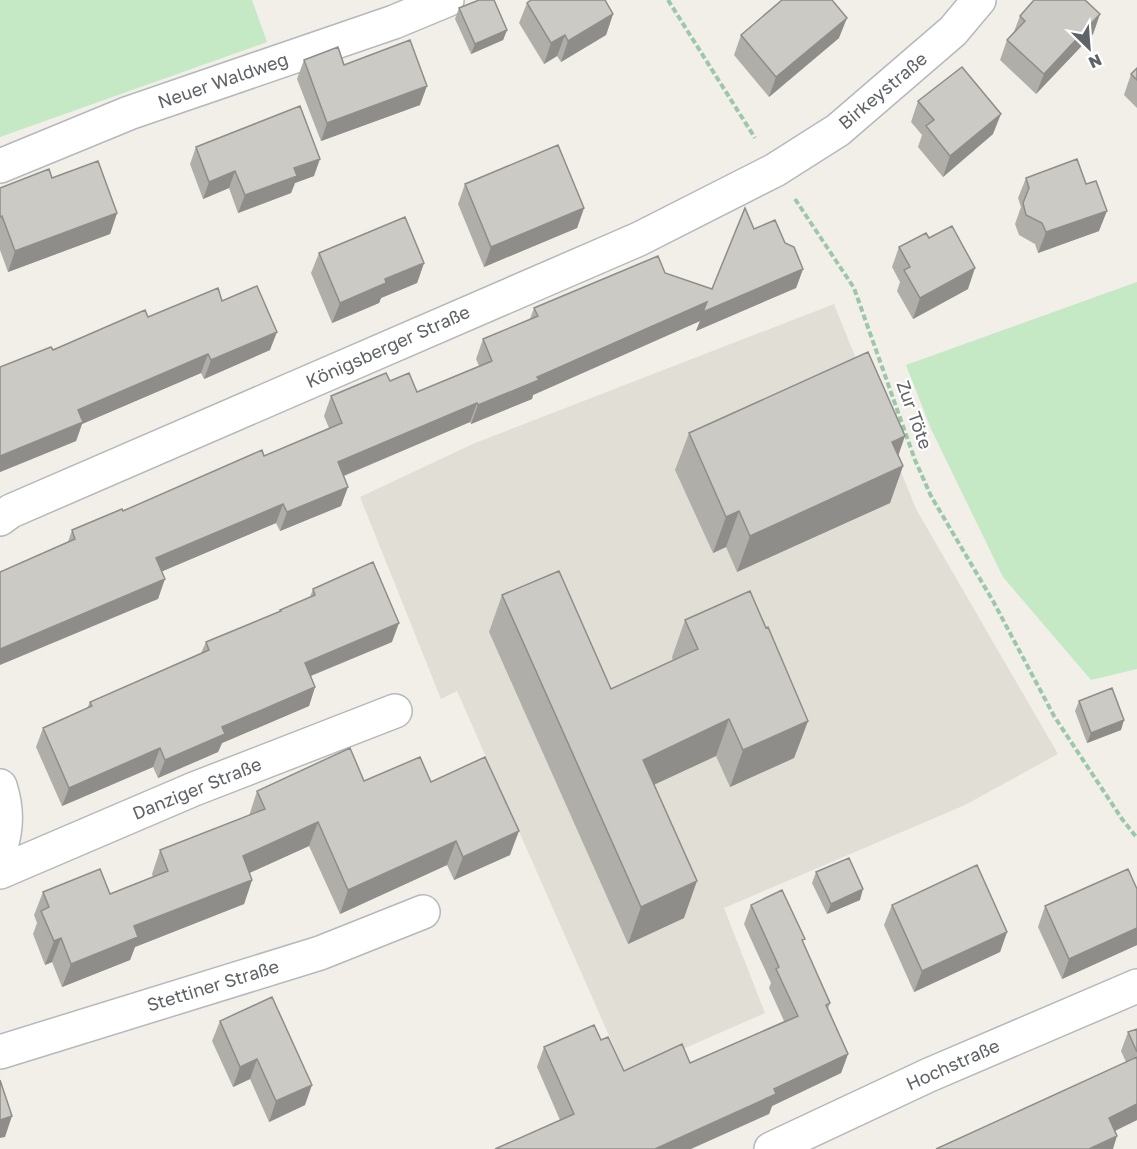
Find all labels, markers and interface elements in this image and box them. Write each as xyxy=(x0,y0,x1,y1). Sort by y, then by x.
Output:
north arrow xyxy=(1059,18,1119,78)
street label: Neuer Waldweg xyxy=(155,47,291,113)
street label: Birkeystraße xyxy=(834,47,931,134)
text: N xyxy=(1086,50,1105,73)
street label: Königsberger Straße xyxy=(302,300,473,392)
street label: Zur Töte xyxy=(892,377,937,452)
street label: Danziger Straße xyxy=(129,752,264,824)
street label: Stettiner Straße xyxy=(144,954,281,1016)
street label: Hochstraße xyxy=(902,1034,1003,1094)

